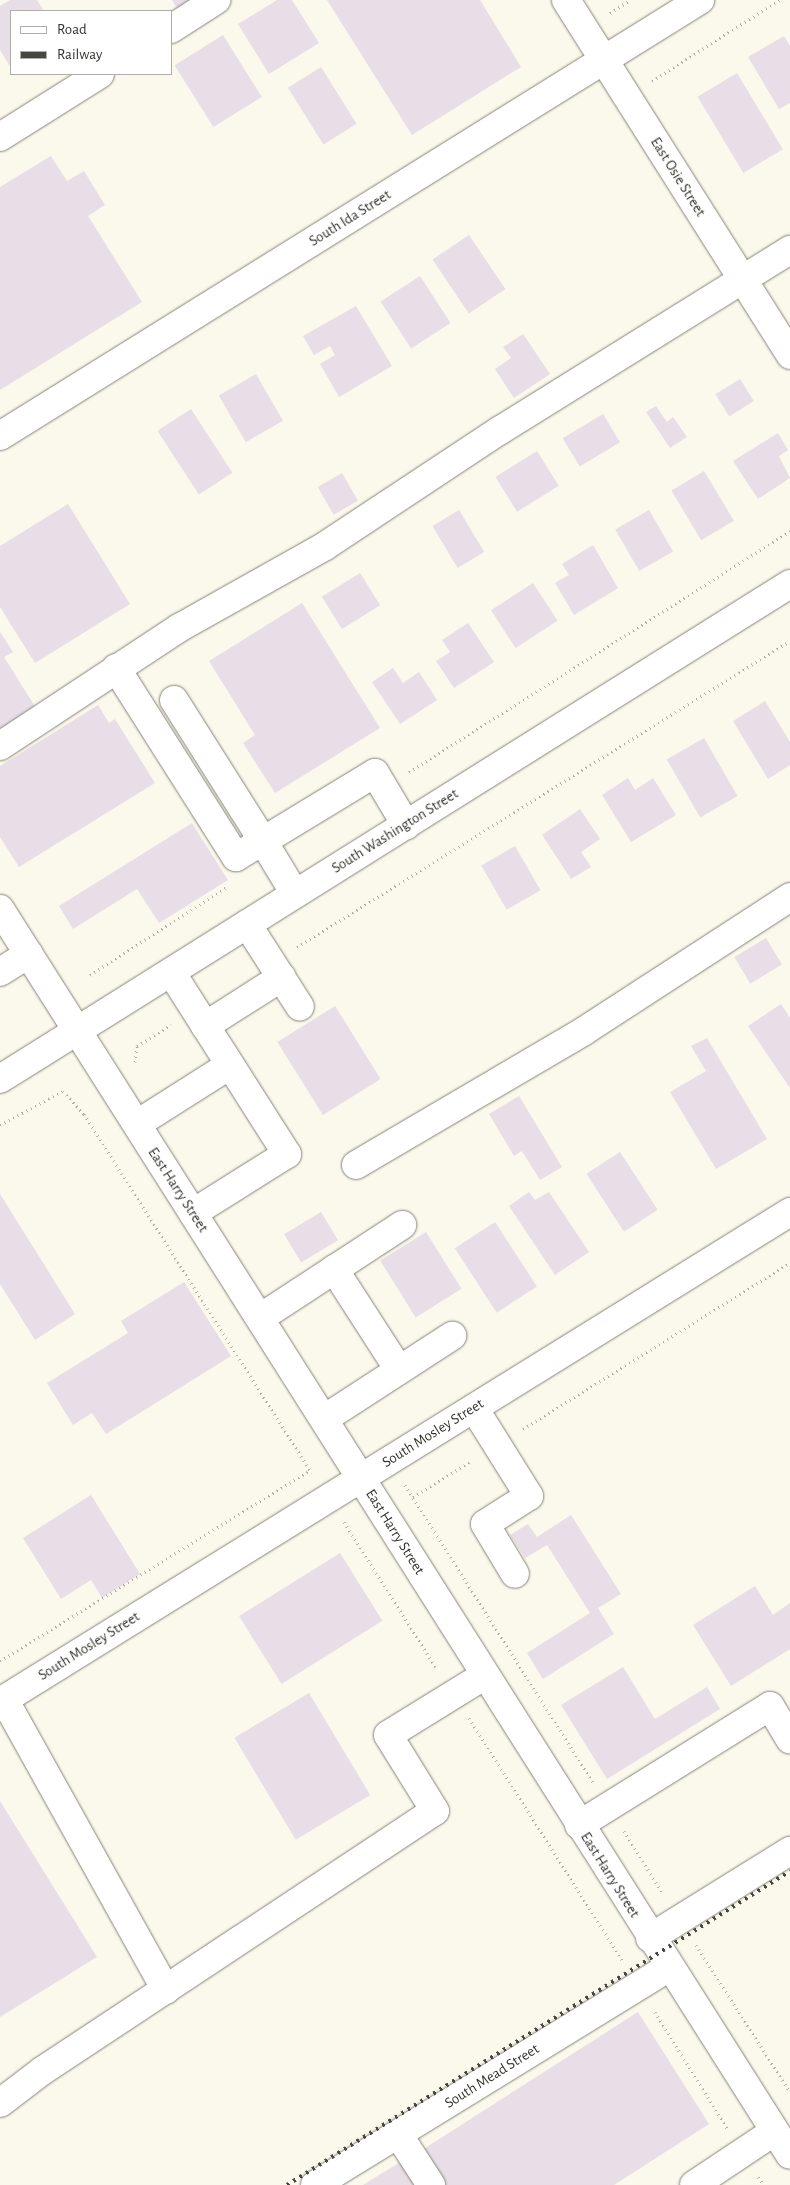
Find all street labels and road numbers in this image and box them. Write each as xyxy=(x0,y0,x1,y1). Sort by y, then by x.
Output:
street label: East Osie Street xyxy=(647,134,709,220)
street label: South Ida Street xyxy=(306,186,394,250)
street label: South Washington Street xyxy=(328,785,462,877)
street label: East Harry Street xyxy=(144,1144,212,1236)
street label: South Mosley Street xyxy=(379,1395,487,1471)
street label: East Harry Street xyxy=(362,1486,428,1578)
street label: South Mosley Street xyxy=(35,1608,143,1684)
street label: East Harry Street xyxy=(577,1829,643,1921)
street label: South Mead Street xyxy=(442,2040,542,2112)

